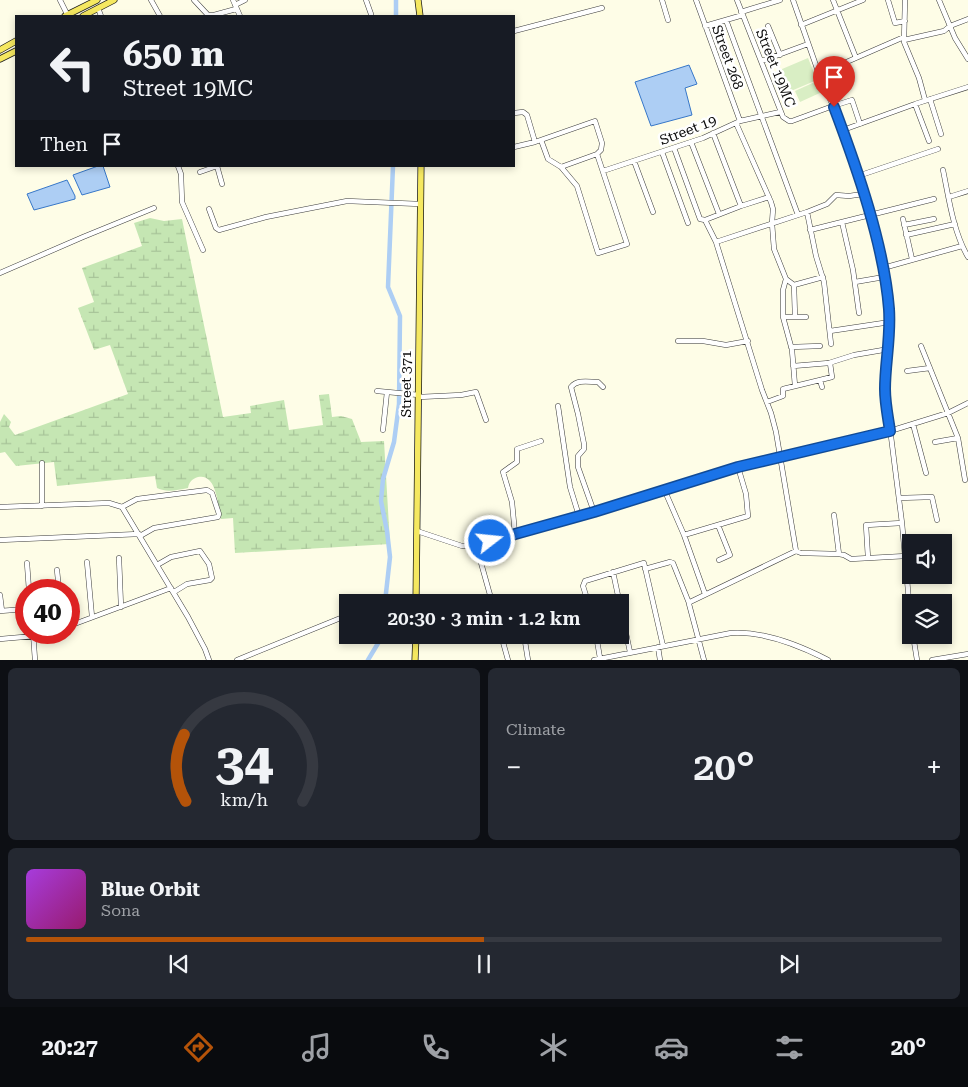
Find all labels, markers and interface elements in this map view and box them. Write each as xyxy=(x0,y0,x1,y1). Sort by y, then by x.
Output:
street label: Street 268 xyxy=(709,23,747,91)
street label: Street 19MC xyxy=(753,27,799,109)
text: 650 m xyxy=(123,34,224,75)
icon: left xyxy=(40,35,105,100)
pin xyxy=(813,56,855,107)
icon: arrive xyxy=(820,63,848,91)
text: Street 19MC xyxy=(123,76,253,101)
street label: Street 19 xyxy=(657,112,719,148)
icon: arrive xyxy=(98,130,126,158)
text: Then xyxy=(40,133,88,156)
street label: Street 371 xyxy=(398,350,414,418)
position arrow xyxy=(463,514,515,566)
map controls xyxy=(902,534,952,644)
button: sound xyxy=(902,534,952,584)
speed limit sign: 40 xyxy=(15,579,80,644)
button: layers xyxy=(902,594,952,644)
text: 20:30 · 3 min · 1.2 km xyxy=(387,607,581,630)
text: Climate xyxy=(506,720,565,739)
text: 34 xyxy=(215,732,273,793)
text: 20° xyxy=(693,745,755,789)
text: − xyxy=(506,751,522,784)
text: + xyxy=(926,751,942,784)
text: km/h xyxy=(220,789,268,810)
text: Blue Orbit xyxy=(101,878,200,901)
text: Sona xyxy=(101,901,140,920)
icon: previous xyxy=(165,950,193,978)
icon: pause xyxy=(470,950,498,978)
icon: next xyxy=(775,950,803,978)
icon: directions xyxy=(181,1030,216,1065)
icon: music xyxy=(299,1030,334,1065)
icon: phone xyxy=(418,1030,453,1065)
icon: climate xyxy=(536,1030,571,1065)
icon: car xyxy=(654,1030,689,1065)
icon: filters xyxy=(772,1030,807,1065)
text: 20:27 xyxy=(42,1035,98,1060)
text: 20° xyxy=(891,1035,926,1060)

